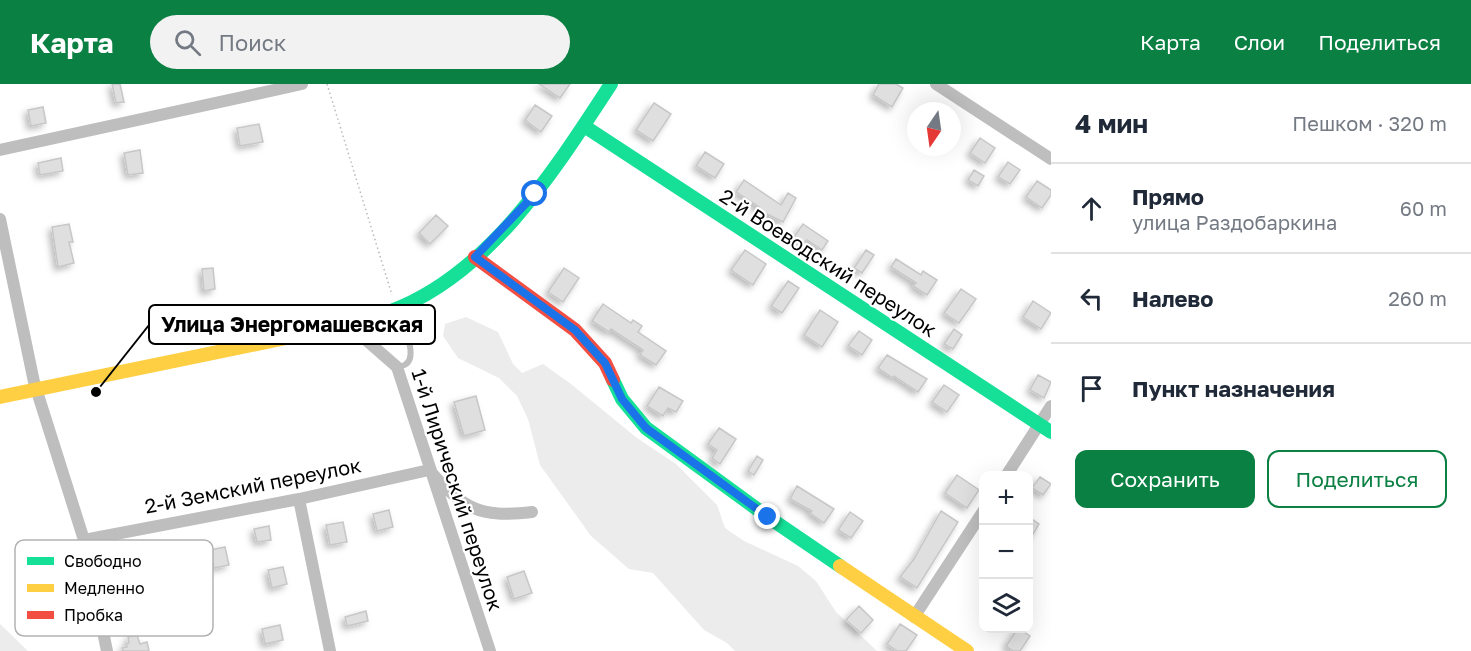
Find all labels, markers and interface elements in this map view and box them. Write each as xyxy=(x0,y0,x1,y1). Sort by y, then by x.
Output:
search box xyxy=(150,15,570,69)
text: Карта xyxy=(30,26,114,59)
icon: search xyxy=(171,26,204,59)
text: Поиск xyxy=(219,29,286,56)
text: Карта xyxy=(1140,29,1201,55)
text: Слои xyxy=(1234,29,1285,55)
text: Поделиться xyxy=(1318,29,1441,55)
north arrow xyxy=(907,102,961,156)
text: 4 мин xyxy=(1075,108,1148,139)
text: Пешком · 320 m xyxy=(1292,111,1447,135)
route start xyxy=(521,180,547,206)
street label: 2-й Воеводский переулок xyxy=(716,183,941,341)
text: Прямо xyxy=(1132,183,1204,210)
icon: ahead xyxy=(1075,192,1108,225)
text: 60 m xyxy=(1400,196,1447,220)
text: улица Раздобаркина xyxy=(1132,210,1337,234)
icon: left xyxy=(1075,282,1108,315)
text: Налево xyxy=(1132,285,1214,312)
text: 260 m xyxy=(1388,286,1447,310)
callout: Улица Энергомашевская xyxy=(149,305,435,344)
text: Улица Энергомашевская xyxy=(161,311,423,337)
street label: 1-й Лирический переулок xyxy=(407,366,508,614)
icon: arrive xyxy=(1075,372,1108,405)
text: Пункт назначения xyxy=(1132,375,1335,402)
button: Сохранить xyxy=(1075,450,1255,508)
button: Поделиться xyxy=(1267,450,1447,508)
street label: 2-й Земский переулок xyxy=(142,452,363,518)
map controls xyxy=(979,471,1033,633)
button: + xyxy=(979,471,1033,525)
route end xyxy=(754,503,780,529)
button: − xyxy=(979,525,1033,579)
legend xyxy=(15,540,213,636)
text: Свободно xyxy=(64,551,142,571)
text: Медленно xyxy=(64,578,145,598)
button: layers xyxy=(979,579,1033,633)
text: Пробка xyxy=(64,605,123,625)

